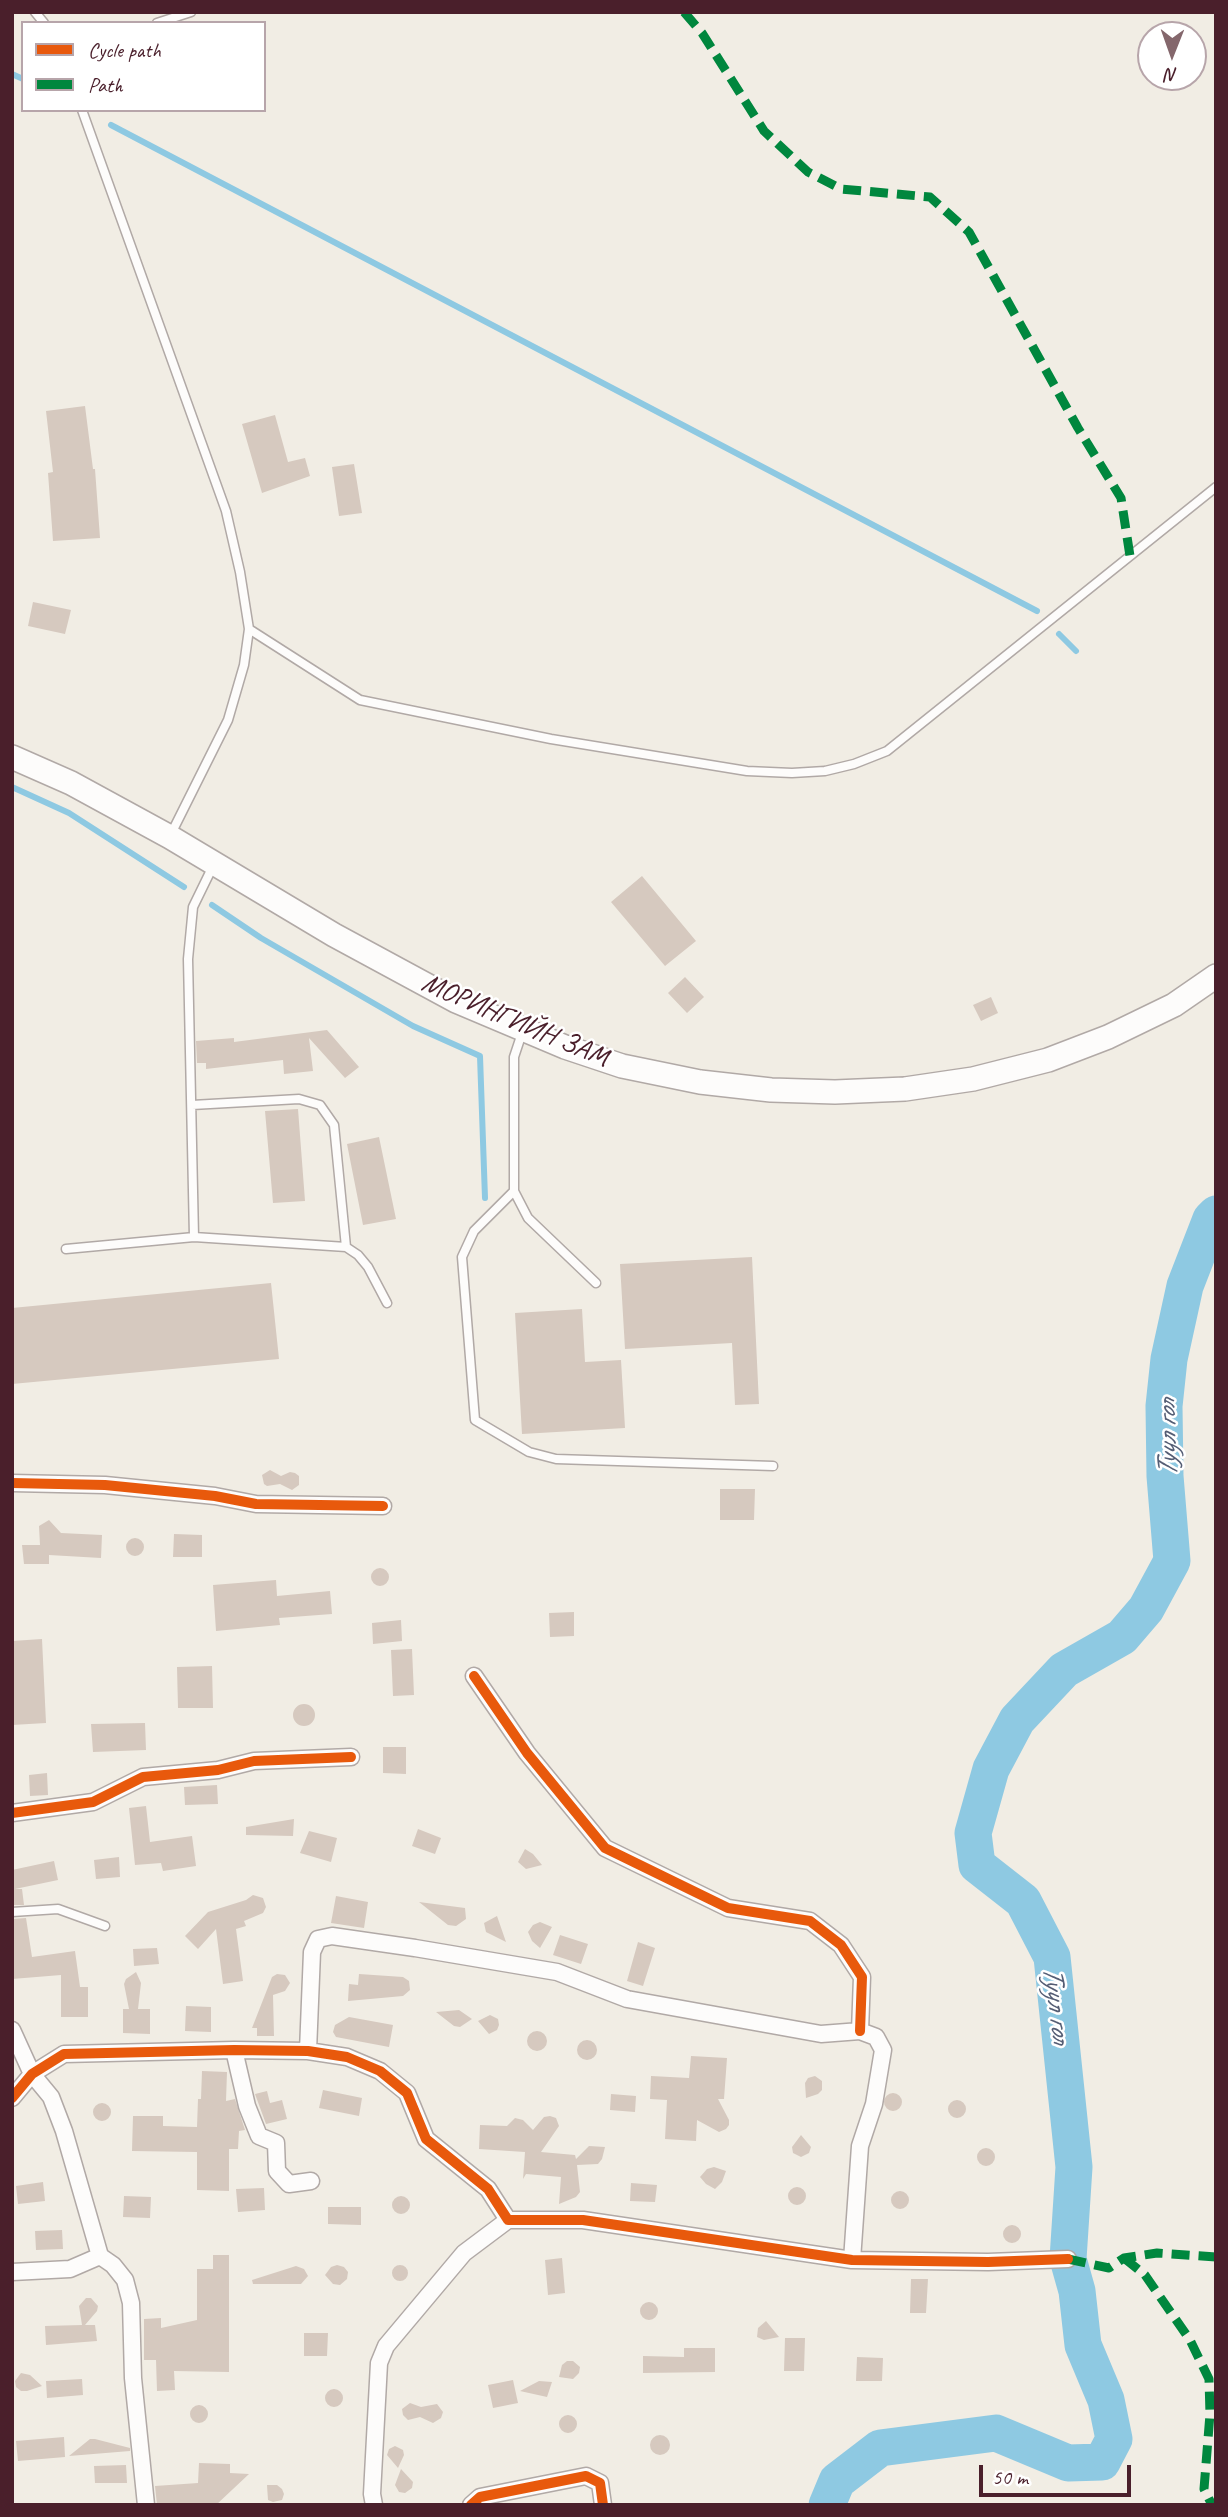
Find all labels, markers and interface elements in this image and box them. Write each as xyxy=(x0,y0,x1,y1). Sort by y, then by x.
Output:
legend xyxy=(21,21,266,112)
north arrow xyxy=(1137,21,1207,91)
text: Cycle path xyxy=(88,37,161,63)
text: N xyxy=(1166,63,1178,87)
text: Path xyxy=(88,72,123,98)
street label: МОРИНГИЙН ЗАМ xyxy=(417,967,613,1075)
water label: Туул гол xyxy=(1149,1400,1187,1478)
water label: Туул гол xyxy=(1033,1964,1079,2044)
scale bar xyxy=(983,2450,1135,2494)
text: 50 m xyxy=(992,2464,1028,2490)

